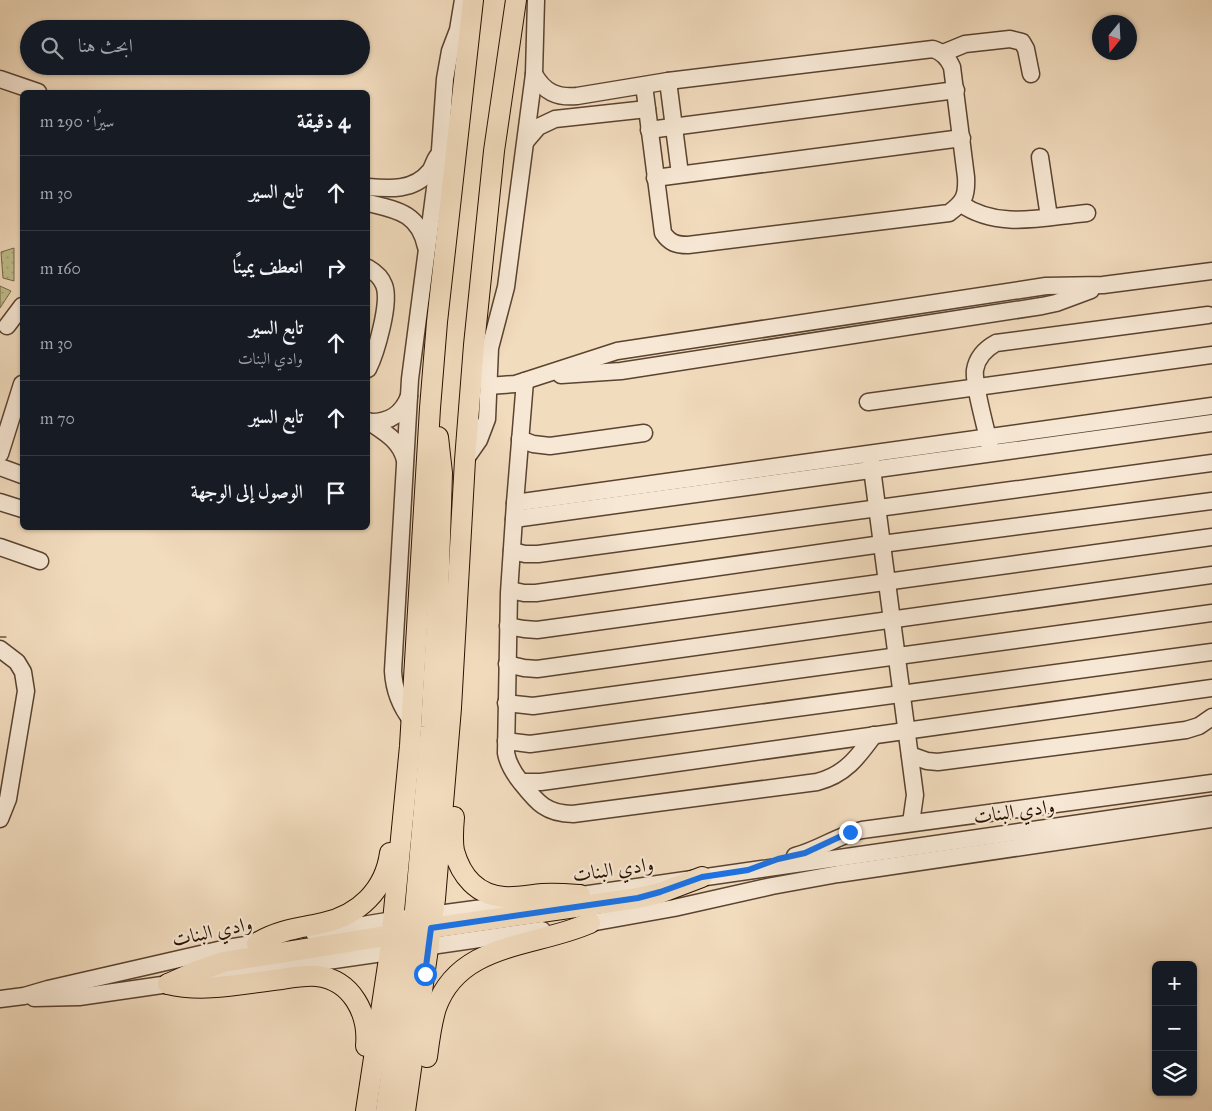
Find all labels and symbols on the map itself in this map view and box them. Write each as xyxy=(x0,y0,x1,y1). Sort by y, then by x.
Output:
north arrow xyxy=(1092,15,1137,60)
street label: وادي البنات xyxy=(972,793,1057,833)
route end xyxy=(839,821,862,844)
street label: وادي البنات xyxy=(571,851,656,891)
street label: وادي البنات xyxy=(170,911,255,955)
route start xyxy=(414,963,437,986)

